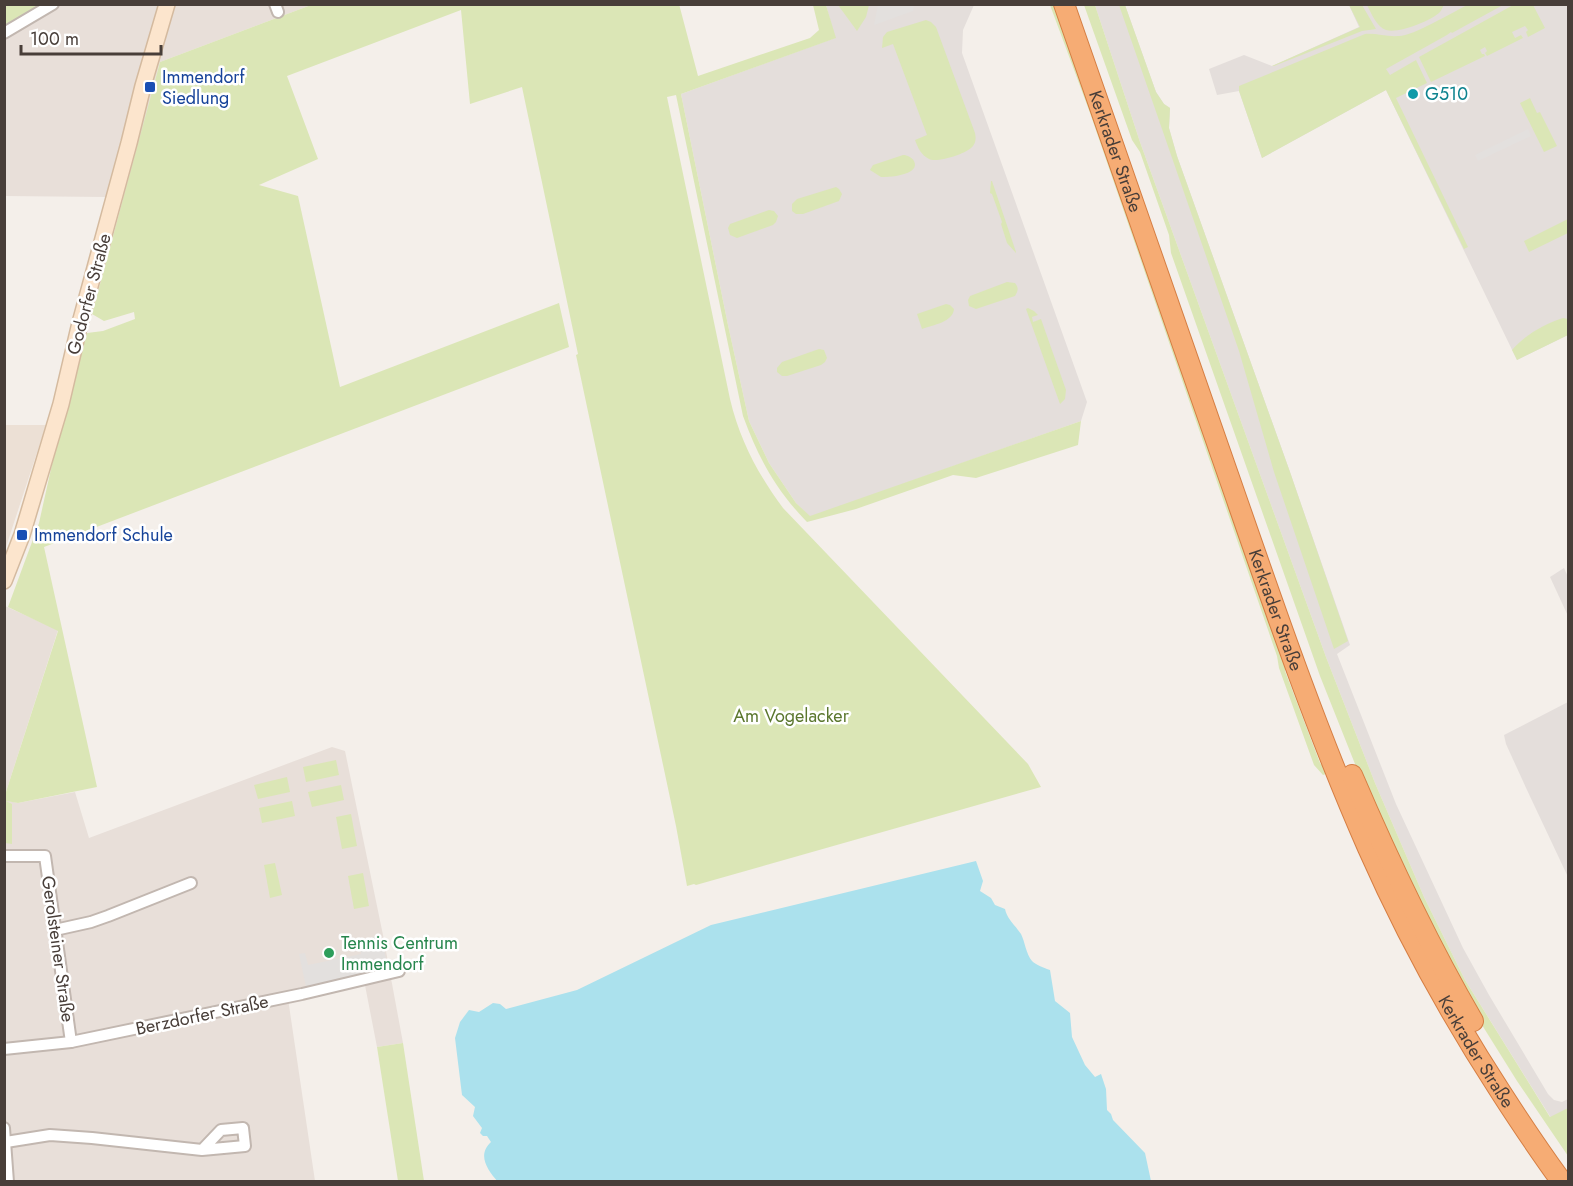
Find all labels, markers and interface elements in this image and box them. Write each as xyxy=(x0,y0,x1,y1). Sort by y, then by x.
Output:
scale bar xyxy=(21,18,160,56)
text: 100 m xyxy=(30,26,79,52)
place label: Immendorf Siedlung xyxy=(162,64,245,111)
marker: Immendorf Siedlung xyxy=(143,80,157,94)
place label: G510 xyxy=(1425,81,1468,107)
street label: Kerkrader Straße xyxy=(1082,87,1149,216)
marker: G510 xyxy=(1406,87,1420,101)
street label: Godorfer Straße xyxy=(60,231,118,357)
place label: Immendorf Schule xyxy=(34,522,173,548)
marker: Immendorf Schule xyxy=(15,528,29,542)
street label: Kerkrader Straße xyxy=(1242,546,1309,675)
park label: Am Vogelacker xyxy=(733,703,850,729)
street label: Gerolsteiner Straße xyxy=(35,874,81,1024)
place label: Tennis Centrum Immendorf xyxy=(341,930,458,977)
marker: Tennis Centrum Immendorf xyxy=(322,946,336,960)
street label: Berzdorfer Straße xyxy=(133,988,271,1042)
street label: Kerkrader Straße xyxy=(1432,991,1521,1113)

